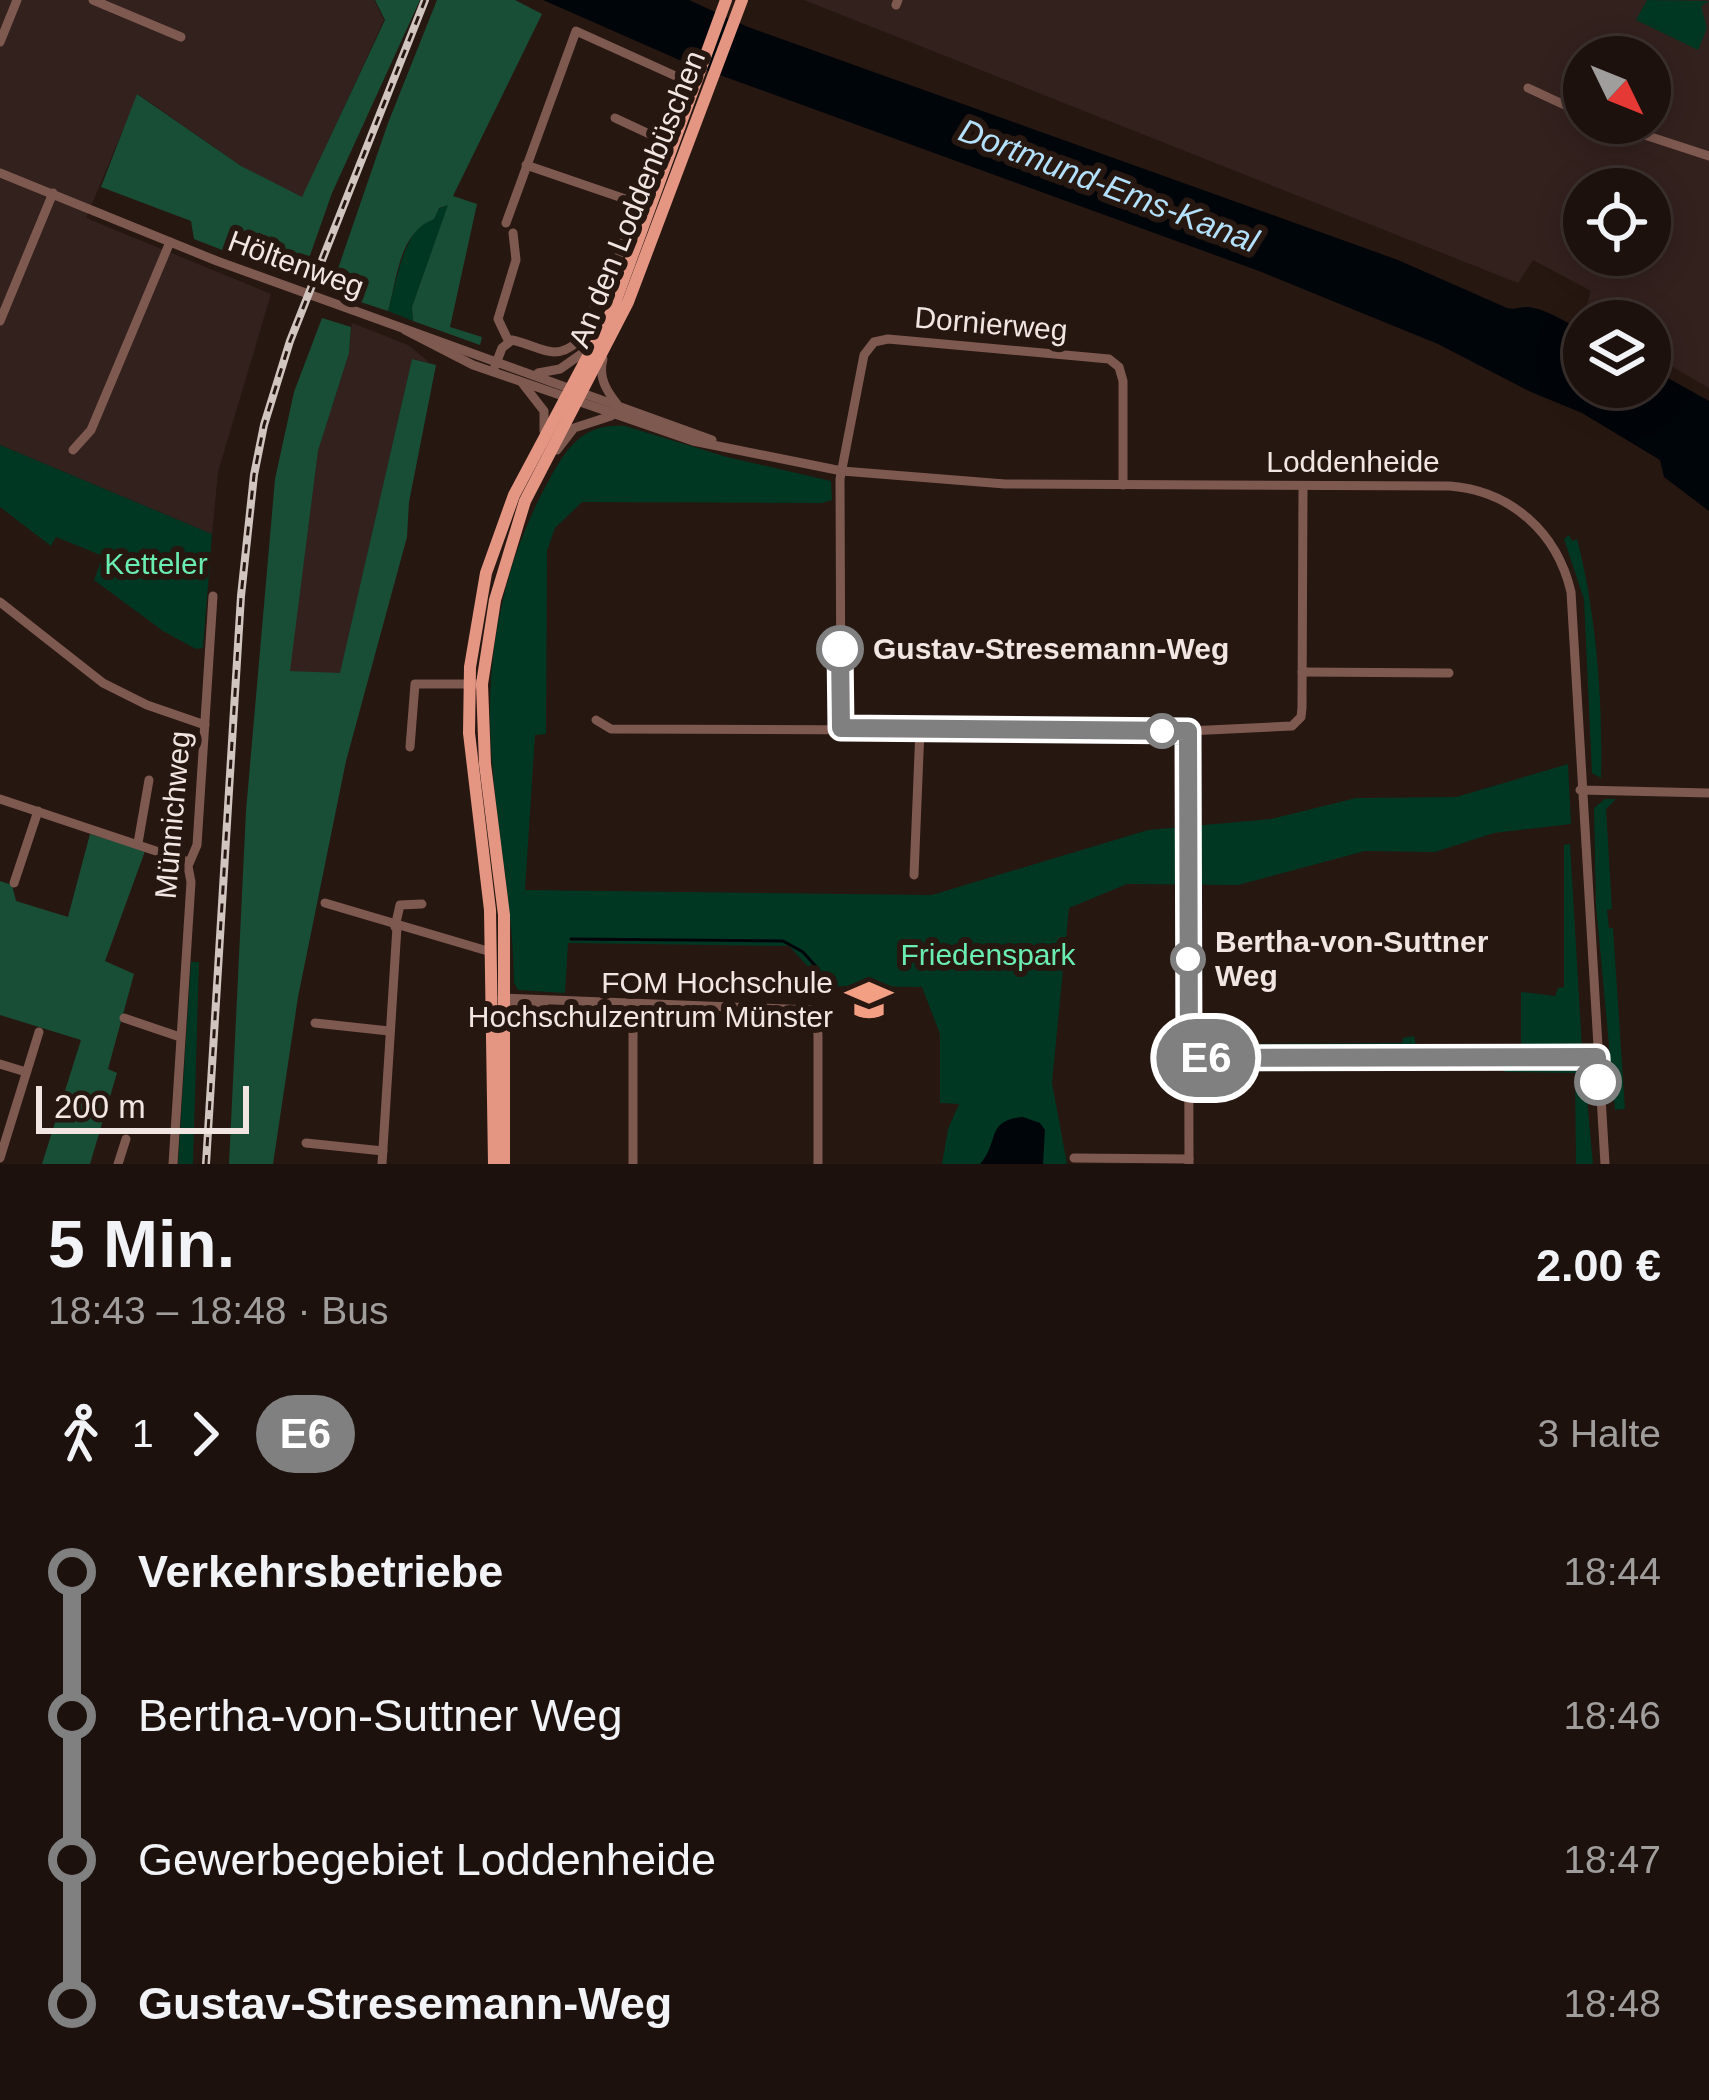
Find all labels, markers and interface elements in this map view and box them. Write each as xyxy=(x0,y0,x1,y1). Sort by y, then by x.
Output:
north arrow xyxy=(1563,36,1671,144)
map controls xyxy=(1563,36,1671,408)
street label: An den Loddenbüschen xyxy=(562,46,711,352)
water label: Dortmund-Ems-Kanal xyxy=(954,111,1265,260)
button: locate xyxy=(1563,168,1671,276)
street label: Höltenweg xyxy=(224,224,368,303)
street label: Dornierweg xyxy=(913,300,1069,347)
button: layers xyxy=(1563,300,1671,408)
street label: Loddenheide xyxy=(1266,445,1440,478)
park label: Ketteler xyxy=(104,547,208,580)
marker: Gustav-Stresemann-Weg xyxy=(818,627,862,671)
place label: Gustav-Stresemann-Weg xyxy=(873,632,1229,665)
unlabelled marker xyxy=(1146,715,1178,747)
street label: Münnichweg xyxy=(149,730,196,900)
place label: Bertha-von-Suttner Weg xyxy=(1215,925,1489,992)
park label: Friedenspark xyxy=(900,938,1077,971)
marker: Bertha-von-Suttner Weg xyxy=(1172,943,1204,975)
place label: FOM Hochschule Hochschulzentrum Münster xyxy=(468,966,833,1033)
school or university icon: FOM Hochschule Hochschulzentrum Münster xyxy=(844,975,894,1025)
line badge: E6 xyxy=(1152,1019,1260,1097)
text: E6 xyxy=(1180,1034,1232,1081)
unlabelled marker xyxy=(1576,1060,1620,1104)
scale bar xyxy=(36,1080,249,1133)
text: 200 m xyxy=(54,1088,146,1125)
text: 5 Min. xyxy=(48,1207,235,1281)
text: 2.00 € xyxy=(1536,1240,1661,1291)
text: 18:43 – 18:48 · Bus xyxy=(48,1289,388,1332)
icon: walk xyxy=(48,1401,114,1467)
icon: forward xyxy=(172,1401,238,1467)
text: E6 xyxy=(280,1410,331,1457)
text: 1 xyxy=(132,1412,154,1455)
text: 3 Halte xyxy=(1537,1412,1661,1455)
text: Verkehrsbetriebe xyxy=(138,1546,503,1597)
text: 18:44 xyxy=(1563,1550,1661,1593)
text: Bertha-von-Suttner Weg xyxy=(138,1690,622,1741)
text: 18:46 xyxy=(1563,1694,1661,1737)
text: Gewerbegebiet Loddenheide xyxy=(138,1834,716,1885)
text: 18:47 xyxy=(1563,1838,1661,1881)
text: Gustav-Stresemann-Weg xyxy=(138,1978,672,2029)
text: 18:48 xyxy=(1563,1982,1661,2025)

